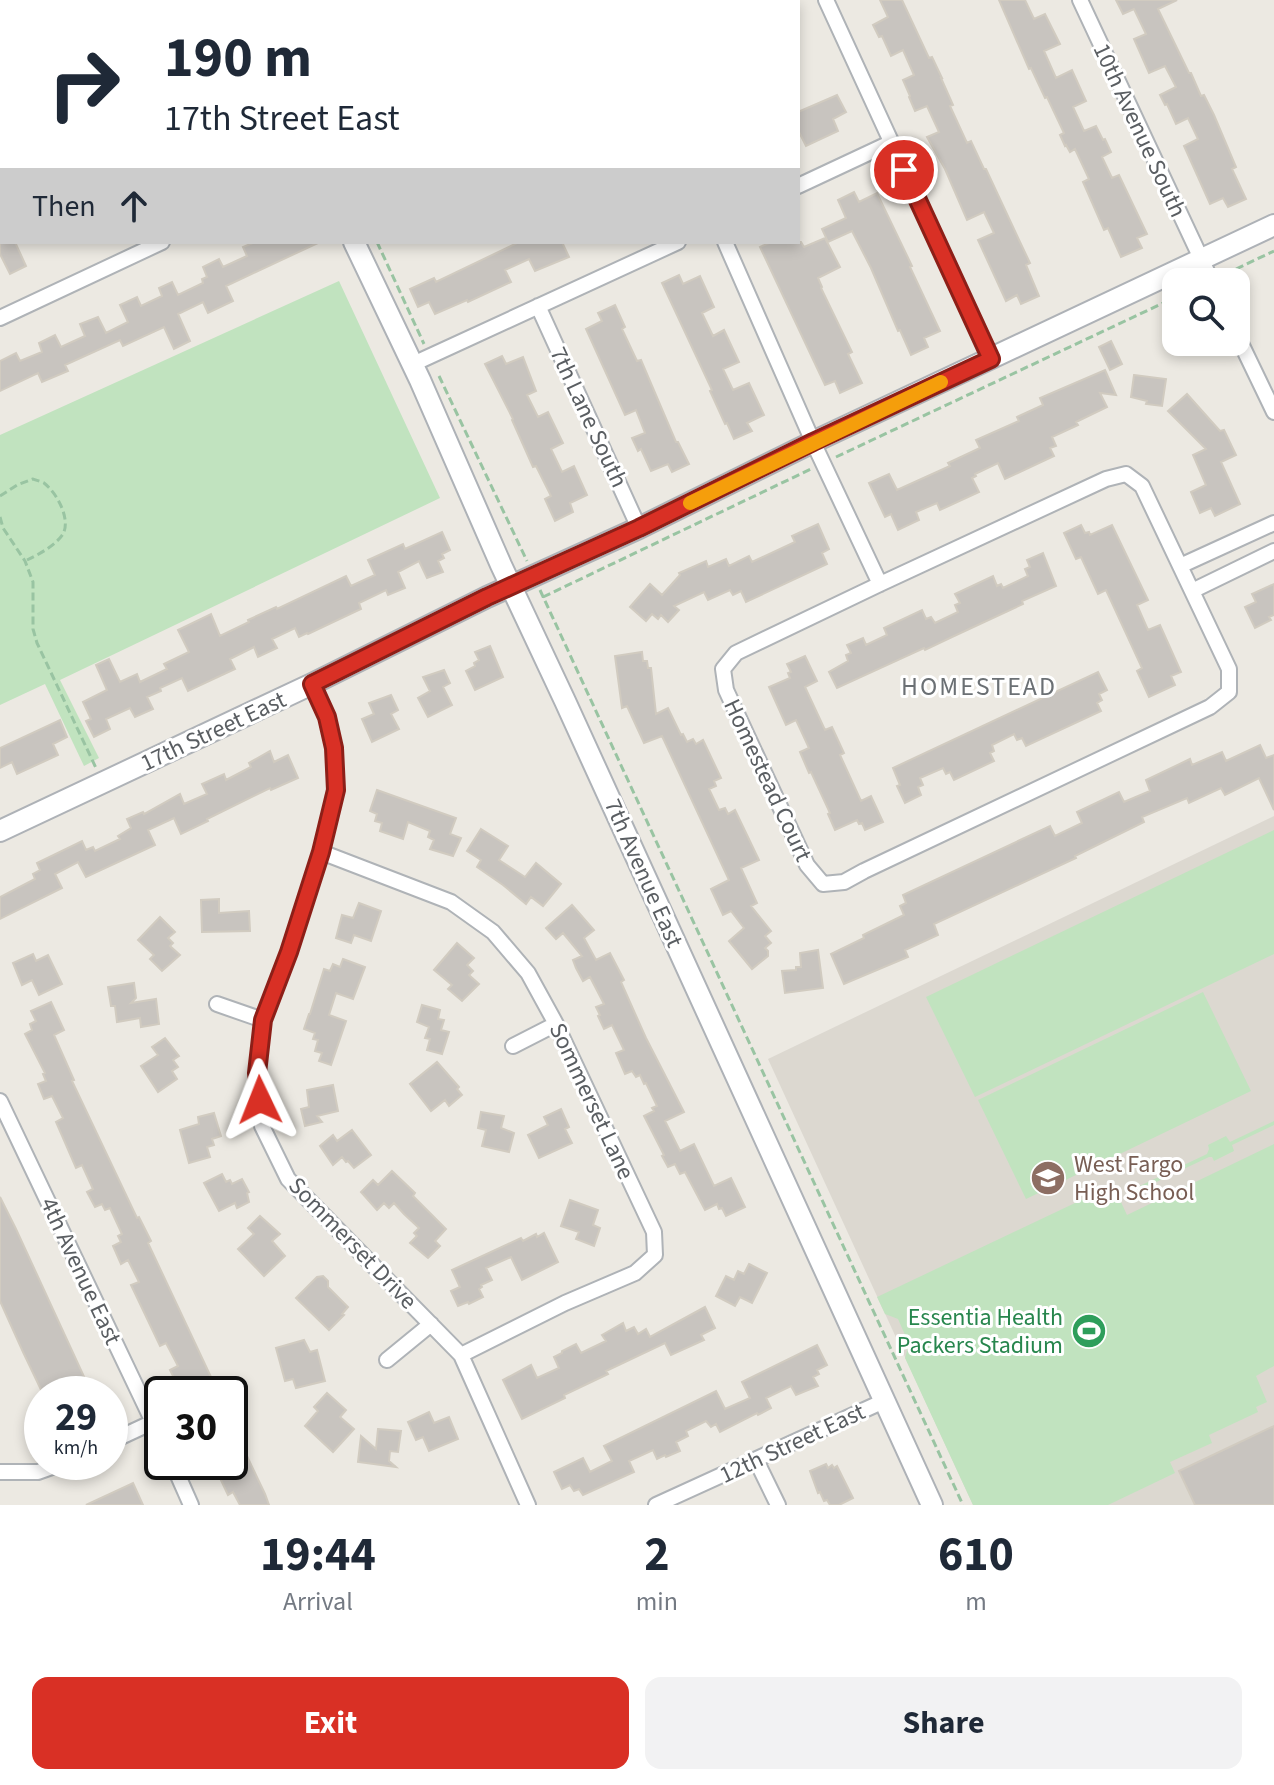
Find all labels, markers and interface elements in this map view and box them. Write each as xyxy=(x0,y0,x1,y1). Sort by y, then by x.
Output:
text: 190 m xyxy=(164,19,312,98)
icon: right xyxy=(32,32,136,136)
street label: 10th Avenue South xyxy=(1084,37,1195,223)
text: 17th Street East xyxy=(164,93,400,144)
pin xyxy=(870,136,938,204)
icon: arrive xyxy=(882,148,926,192)
icon: ahead xyxy=(112,184,156,228)
text: Then xyxy=(32,185,96,228)
map controls xyxy=(1162,268,1250,356)
button: search xyxy=(1162,268,1250,356)
street label: 7th Lane South xyxy=(541,341,636,493)
district label: HOMESTEAD xyxy=(901,668,1057,705)
street label: 17th Street East xyxy=(135,682,292,781)
street label: Homestead Court xyxy=(715,693,821,867)
street label: 7th Avenue East xyxy=(595,793,692,953)
street label: Sommerset Lane xyxy=(540,1017,643,1185)
position arrow xyxy=(218,1058,302,1142)
place label: West Fargo High School xyxy=(1074,1147,1194,1210)
school or university icon: West Fargo High School xyxy=(1029,1159,1067,1197)
street label: Sommerset Drive xyxy=(280,1169,425,1318)
street label: 4th Avenue East xyxy=(31,1192,130,1351)
place label: Essentia Health Packers Stadium xyxy=(897,1300,1063,1363)
sports icon: Essentia Health Packers Stadium xyxy=(1070,1312,1108,1350)
speed limit sign: 30 xyxy=(144,1376,248,1480)
text: 29 xyxy=(55,1389,97,1446)
street label: 12th Street East xyxy=(714,1394,871,1493)
text: km/h xyxy=(54,1434,98,1462)
text: 19:44 xyxy=(260,1521,376,1589)
text: 2 xyxy=(644,1521,670,1589)
text: 610 xyxy=(938,1521,1014,1589)
text: Arrival xyxy=(283,1583,353,1620)
text: min xyxy=(636,1583,678,1620)
text: m xyxy=(965,1583,987,1620)
button: Exit xyxy=(32,1677,629,1769)
button: Share xyxy=(645,1677,1242,1769)

